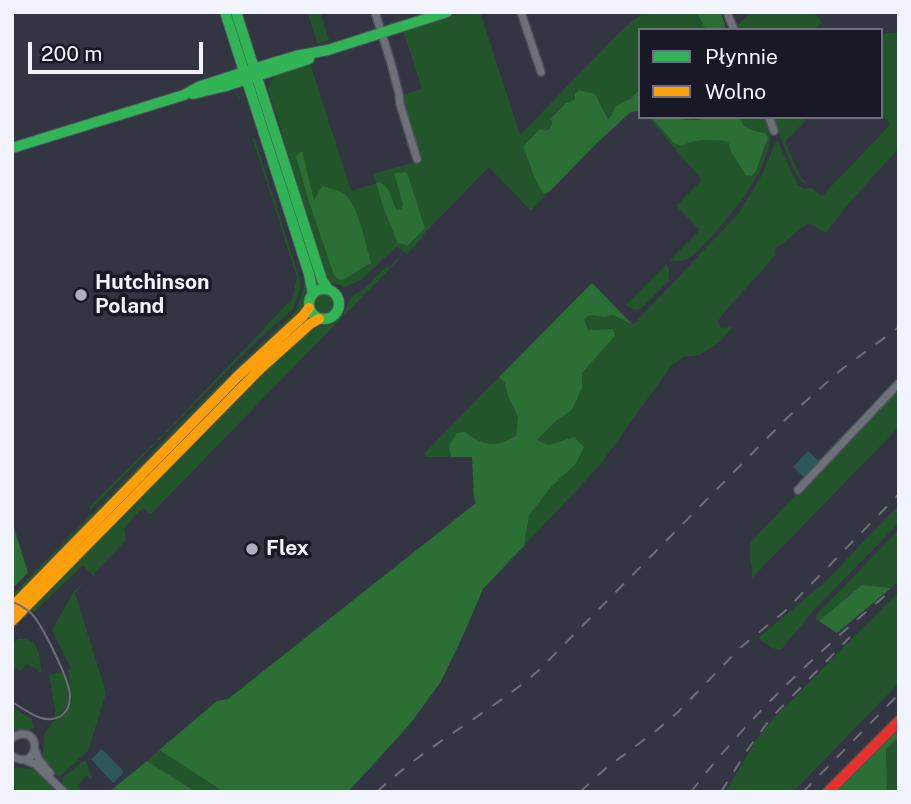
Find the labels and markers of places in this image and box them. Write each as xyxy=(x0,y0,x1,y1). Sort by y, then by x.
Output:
place label: Hutchinson Poland xyxy=(95,270,210,320)
marker: Hutchinson Poland xyxy=(73,287,89,303)
place label: Flex xyxy=(266,536,309,562)
marker: Flex xyxy=(244,541,260,557)

